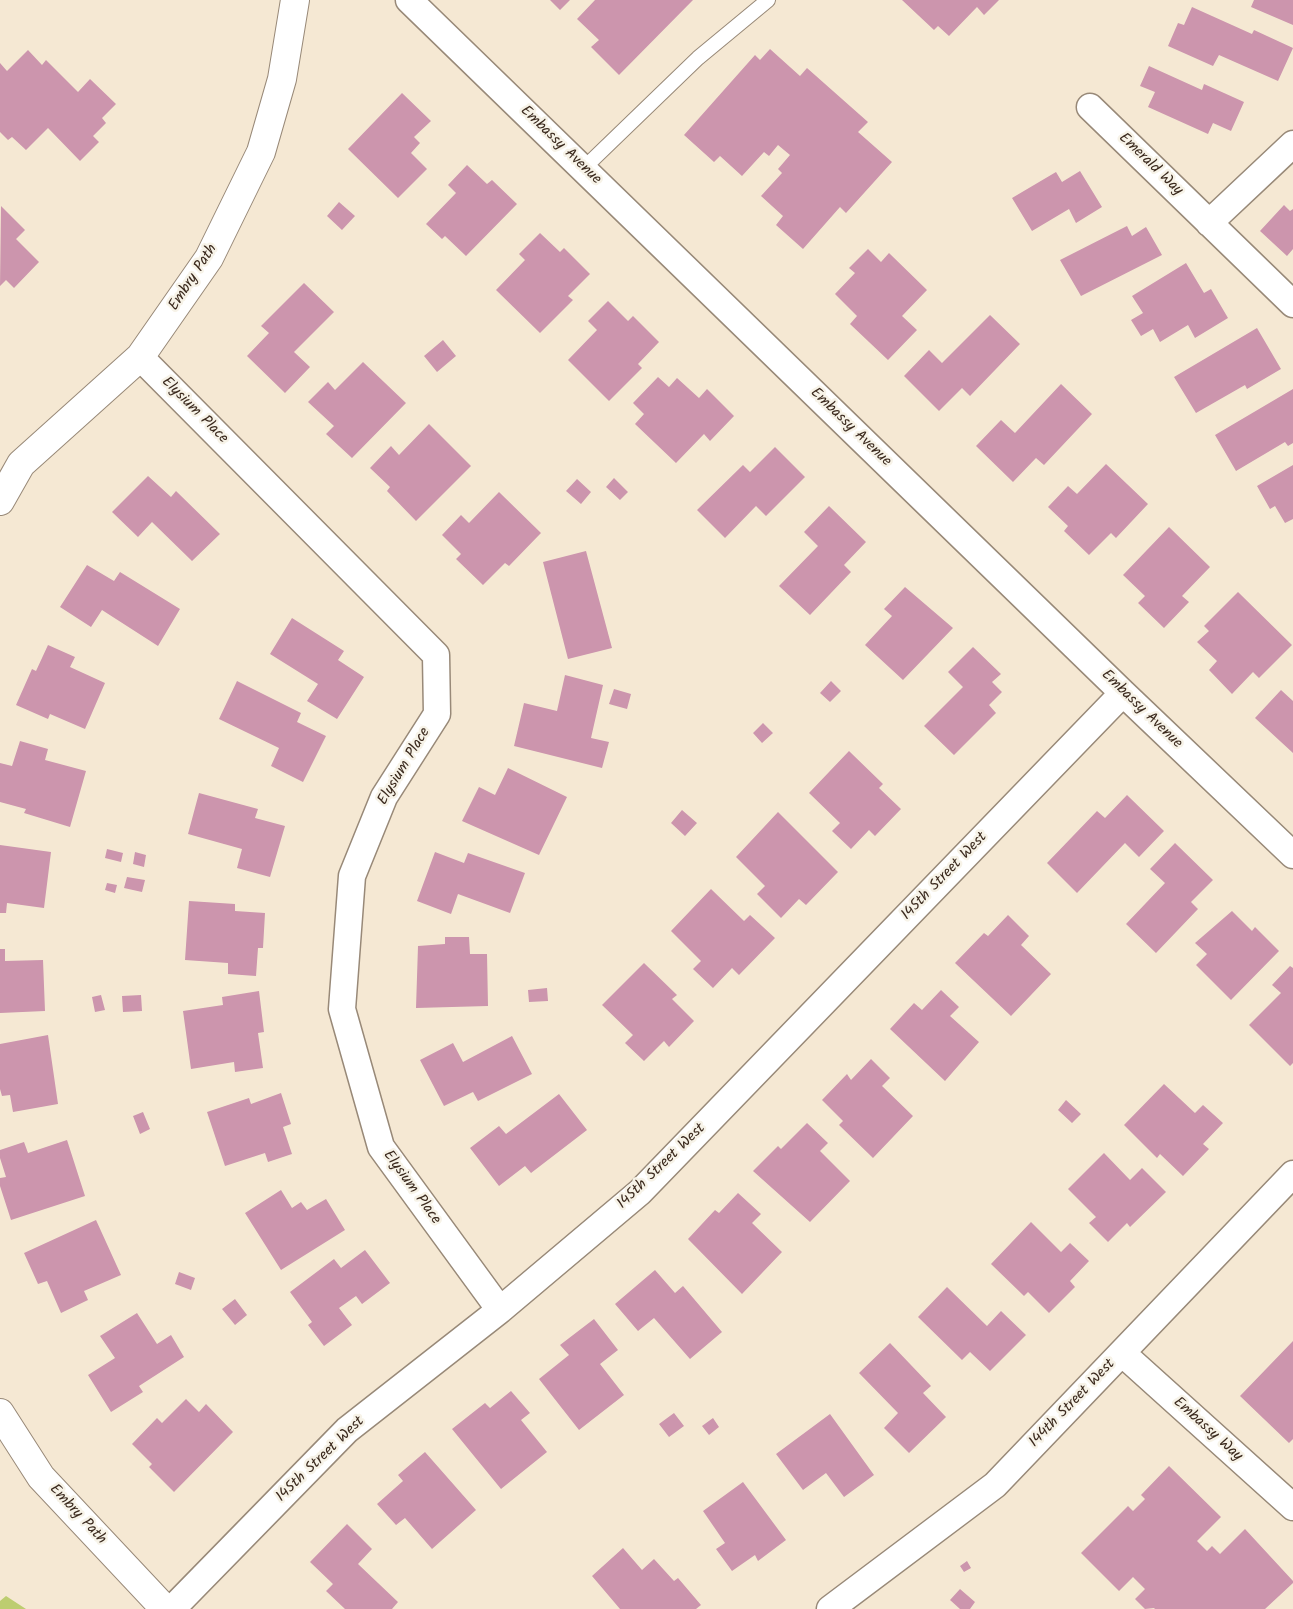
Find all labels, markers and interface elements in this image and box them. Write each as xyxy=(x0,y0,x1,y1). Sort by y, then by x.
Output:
street label: Embassy Avenue xyxy=(516,103,604,189)
street label: Emerald Way xyxy=(1114,130,1186,200)
street label: Embry Path xyxy=(166,241,222,315)
street label: Elysium Place xyxy=(157,374,231,448)
street label: Embassy Avenue xyxy=(806,385,894,471)
street label: Embassy Avenue xyxy=(1097,667,1185,753)
street label: Elysium Place xyxy=(375,725,435,809)
street label: 145th Street West xyxy=(898,829,992,925)
street label: 145th Street West xyxy=(614,1120,710,1214)
street label: Elysium Place xyxy=(378,1148,444,1228)
street label: 144th Street West xyxy=(1026,1356,1120,1452)
street label: Embassy Way xyxy=(1169,1394,1245,1466)
street label: 145th Street West xyxy=(273,1413,369,1507)
street label: Embry Path xyxy=(45,1481,109,1549)

